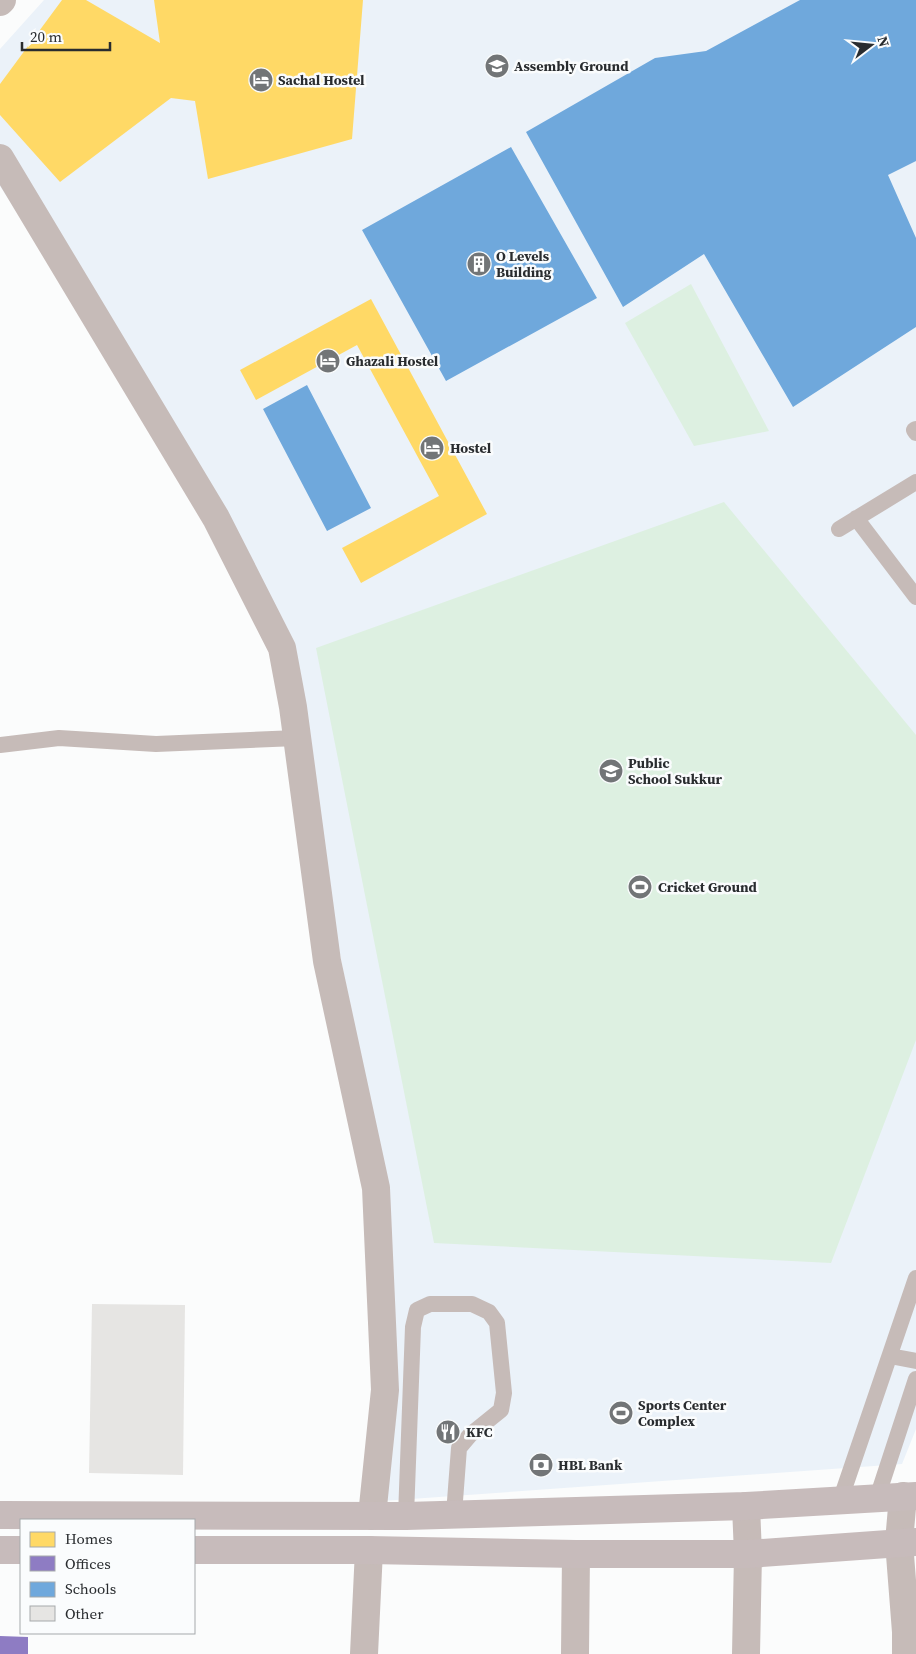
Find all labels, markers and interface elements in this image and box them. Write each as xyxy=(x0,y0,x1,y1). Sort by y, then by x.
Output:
scale bar xyxy=(22,20,110,52)
north arrow xyxy=(846,20,896,70)
text: 20 m xyxy=(30,26,62,47)
text: N xyxy=(872,34,895,49)
school or university icon: Assembly Ground xyxy=(484,53,510,79)
place label: Assembly Ground xyxy=(514,56,629,76)
hotel icon: Sachal Hostel xyxy=(248,67,274,93)
place label: Sachal Hostel xyxy=(278,70,365,90)
place label: O Levels Building xyxy=(496,246,552,282)
building icon: O Levels Building xyxy=(466,251,492,277)
hotel icon: Ghazali Hostel xyxy=(315,348,341,374)
place label: Ghazali Hostel xyxy=(346,351,439,371)
hotel icon: Hostel xyxy=(419,435,445,461)
place label: Hostel xyxy=(450,438,492,458)
place label: Public School Sukkur xyxy=(628,753,722,789)
school or university icon: Public School Sukkur xyxy=(598,758,624,784)
sports icon: Cricket Ground xyxy=(627,874,653,900)
place label: Cricket Ground xyxy=(658,877,758,897)
place label: Sports Center Complex xyxy=(638,1395,727,1431)
sports icon: Sports Center Complex xyxy=(608,1400,634,1426)
restaurant icon: KFC xyxy=(435,1419,461,1445)
place label: KFC xyxy=(466,1422,493,1442)
bank icon: HBL Bank xyxy=(528,1452,554,1478)
place label: HBL Bank xyxy=(558,1455,623,1475)
legend xyxy=(20,1519,195,1634)
text: Homes xyxy=(65,1528,112,1549)
text: Offices xyxy=(65,1553,111,1574)
text: Schools xyxy=(65,1578,116,1599)
text: Other xyxy=(65,1603,104,1624)

